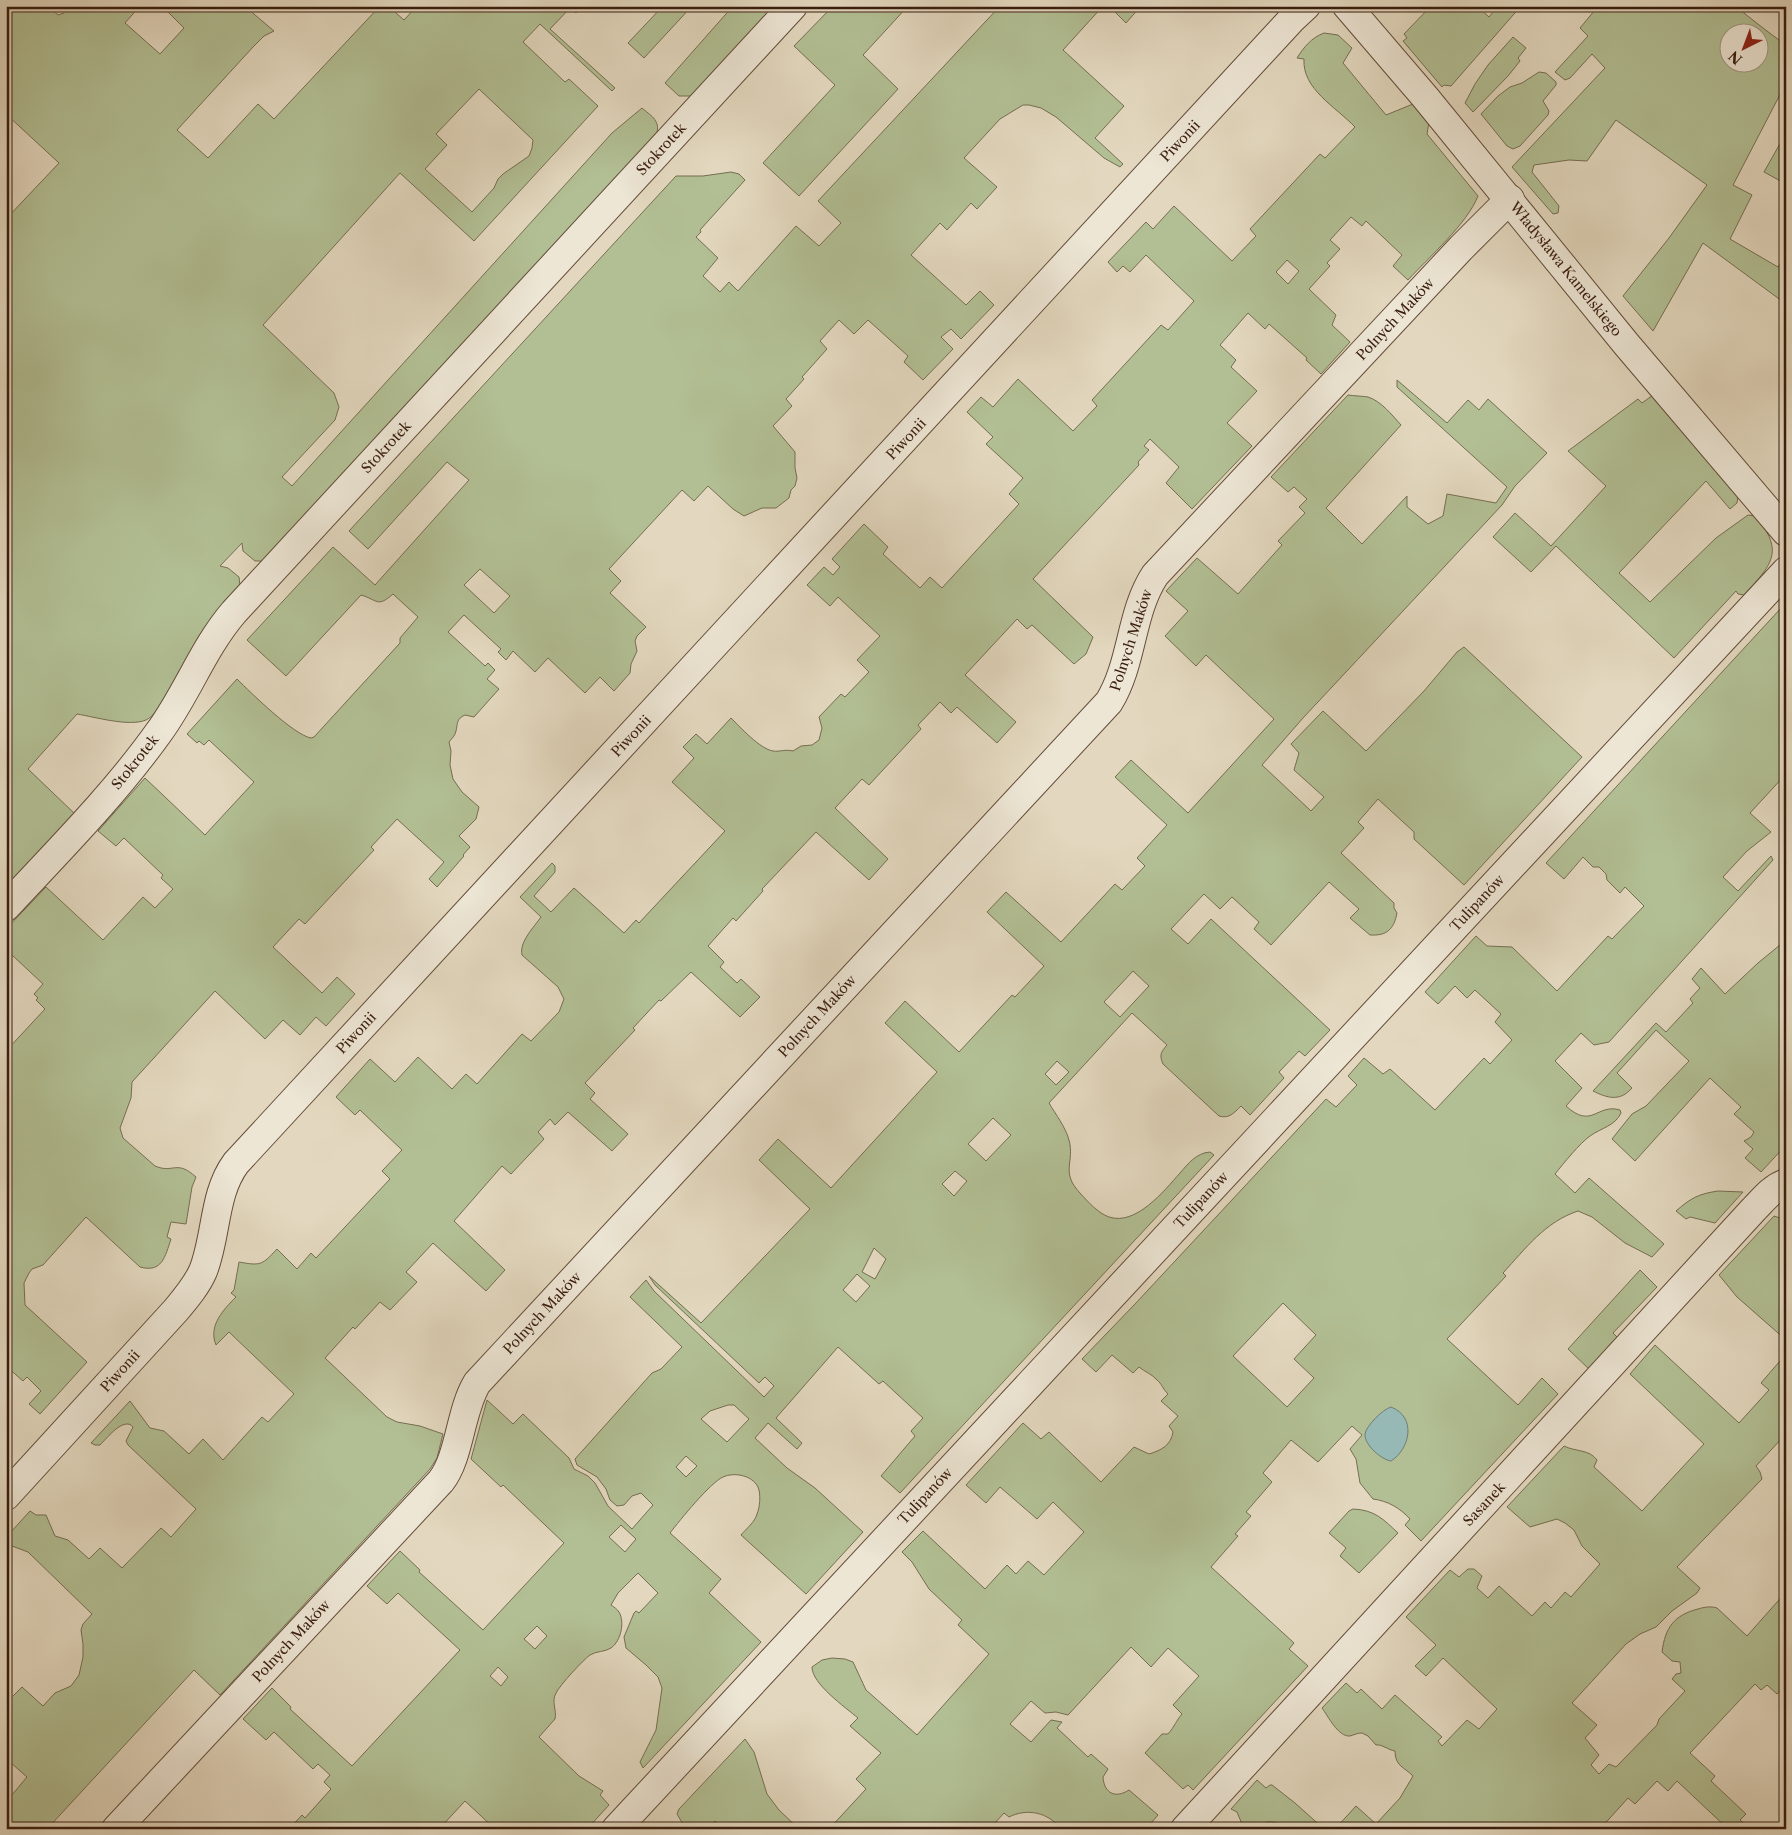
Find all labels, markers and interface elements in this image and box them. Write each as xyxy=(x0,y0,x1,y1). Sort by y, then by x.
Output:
north arrow xyxy=(1720,22,1770,72)
text: N xyxy=(1725,47,1746,68)
street label: Piwonii xyxy=(1156,116,1204,166)
street label: Stokrotek xyxy=(632,118,690,179)
street label: Władysława Kamelskiego xyxy=(1505,197,1626,340)
street label: Polnych Maków xyxy=(1352,274,1438,364)
street label: Piwonii xyxy=(882,414,930,464)
street label: Stokrotek xyxy=(357,416,415,477)
street label: Polnych Maków xyxy=(1106,586,1156,693)
street label: Piwonii xyxy=(607,711,655,761)
street label: Stokrotek xyxy=(107,730,163,793)
street label: Tulipanów xyxy=(1446,870,1508,935)
street label: Polnych Maków xyxy=(774,971,860,1061)
street label: Piwonii xyxy=(332,1008,380,1058)
street label: Tulipanów xyxy=(1170,1167,1232,1232)
street label: Polnych Maków xyxy=(499,1268,585,1358)
street label: Piwonii xyxy=(96,1346,144,1396)
street label: Tulipanów xyxy=(894,1463,956,1528)
street label: Sasanek xyxy=(1459,1478,1510,1530)
street label: Polnych Maków xyxy=(248,1596,334,1686)

